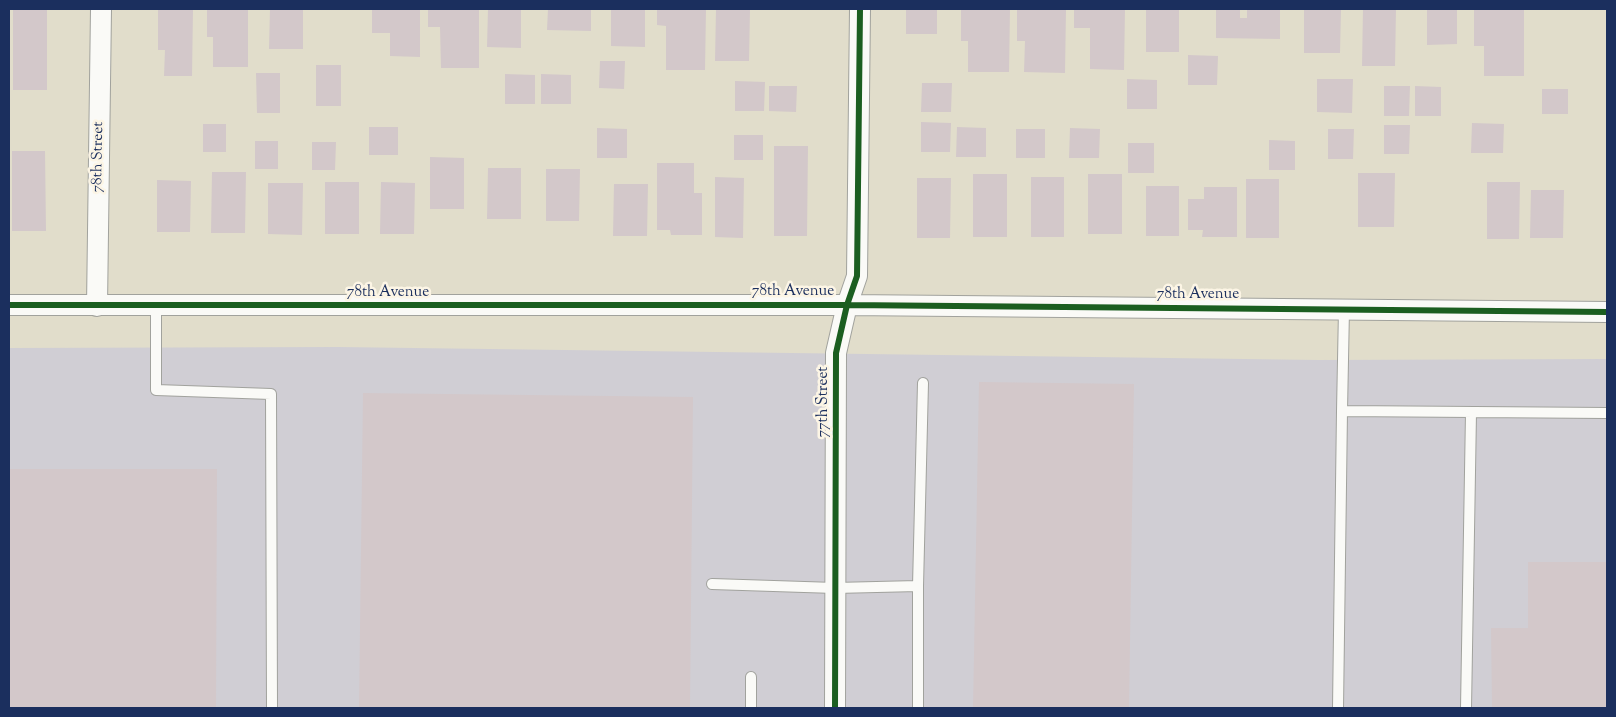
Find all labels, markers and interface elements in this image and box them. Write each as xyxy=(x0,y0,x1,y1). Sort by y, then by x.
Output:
street label: 78th Street xyxy=(89,121,109,193)
street label: 78th Avenue xyxy=(752,283,834,301)
street label: 78th Avenue xyxy=(347,284,429,302)
street label: 78th Avenue xyxy=(1157,286,1239,304)
street label: 77th Street xyxy=(815,367,833,437)

